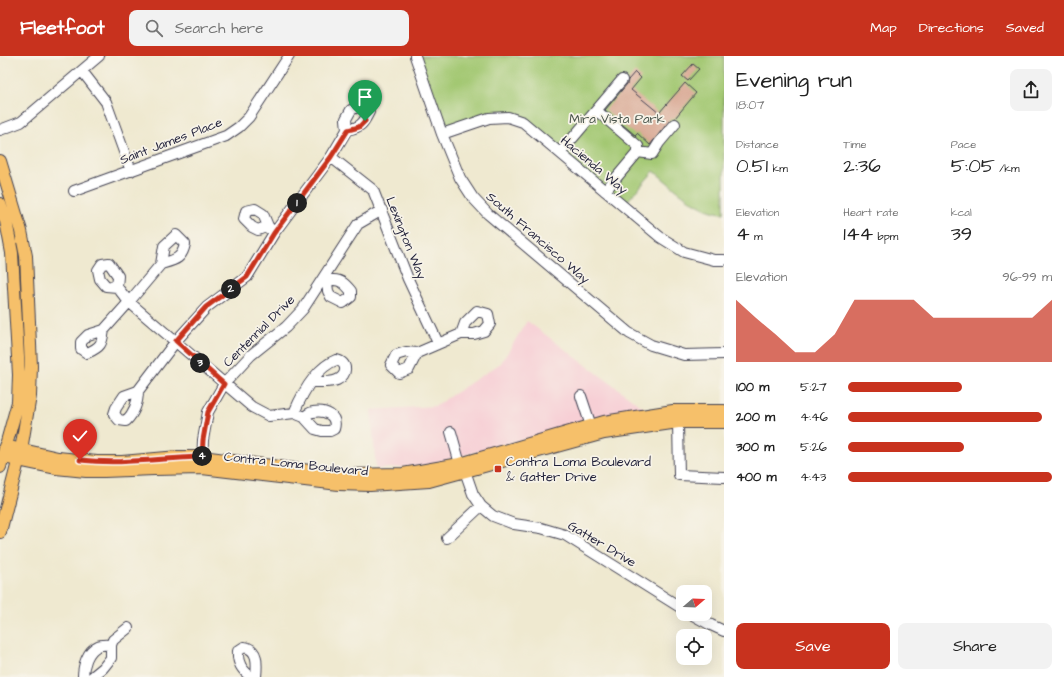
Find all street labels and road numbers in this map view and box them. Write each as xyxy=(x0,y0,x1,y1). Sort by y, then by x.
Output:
street label: Saint James Place xyxy=(117,113,225,169)
street label: Hacienda Way xyxy=(556,132,631,199)
street label: South Francisco Way xyxy=(482,188,594,289)
street label: Lexington Way xyxy=(380,194,431,282)
street label: Centennial Drive xyxy=(219,291,299,371)
street label: Contra Loma Boulevard xyxy=(223,447,369,481)
street label: Gatter Drive xyxy=(564,516,640,572)

